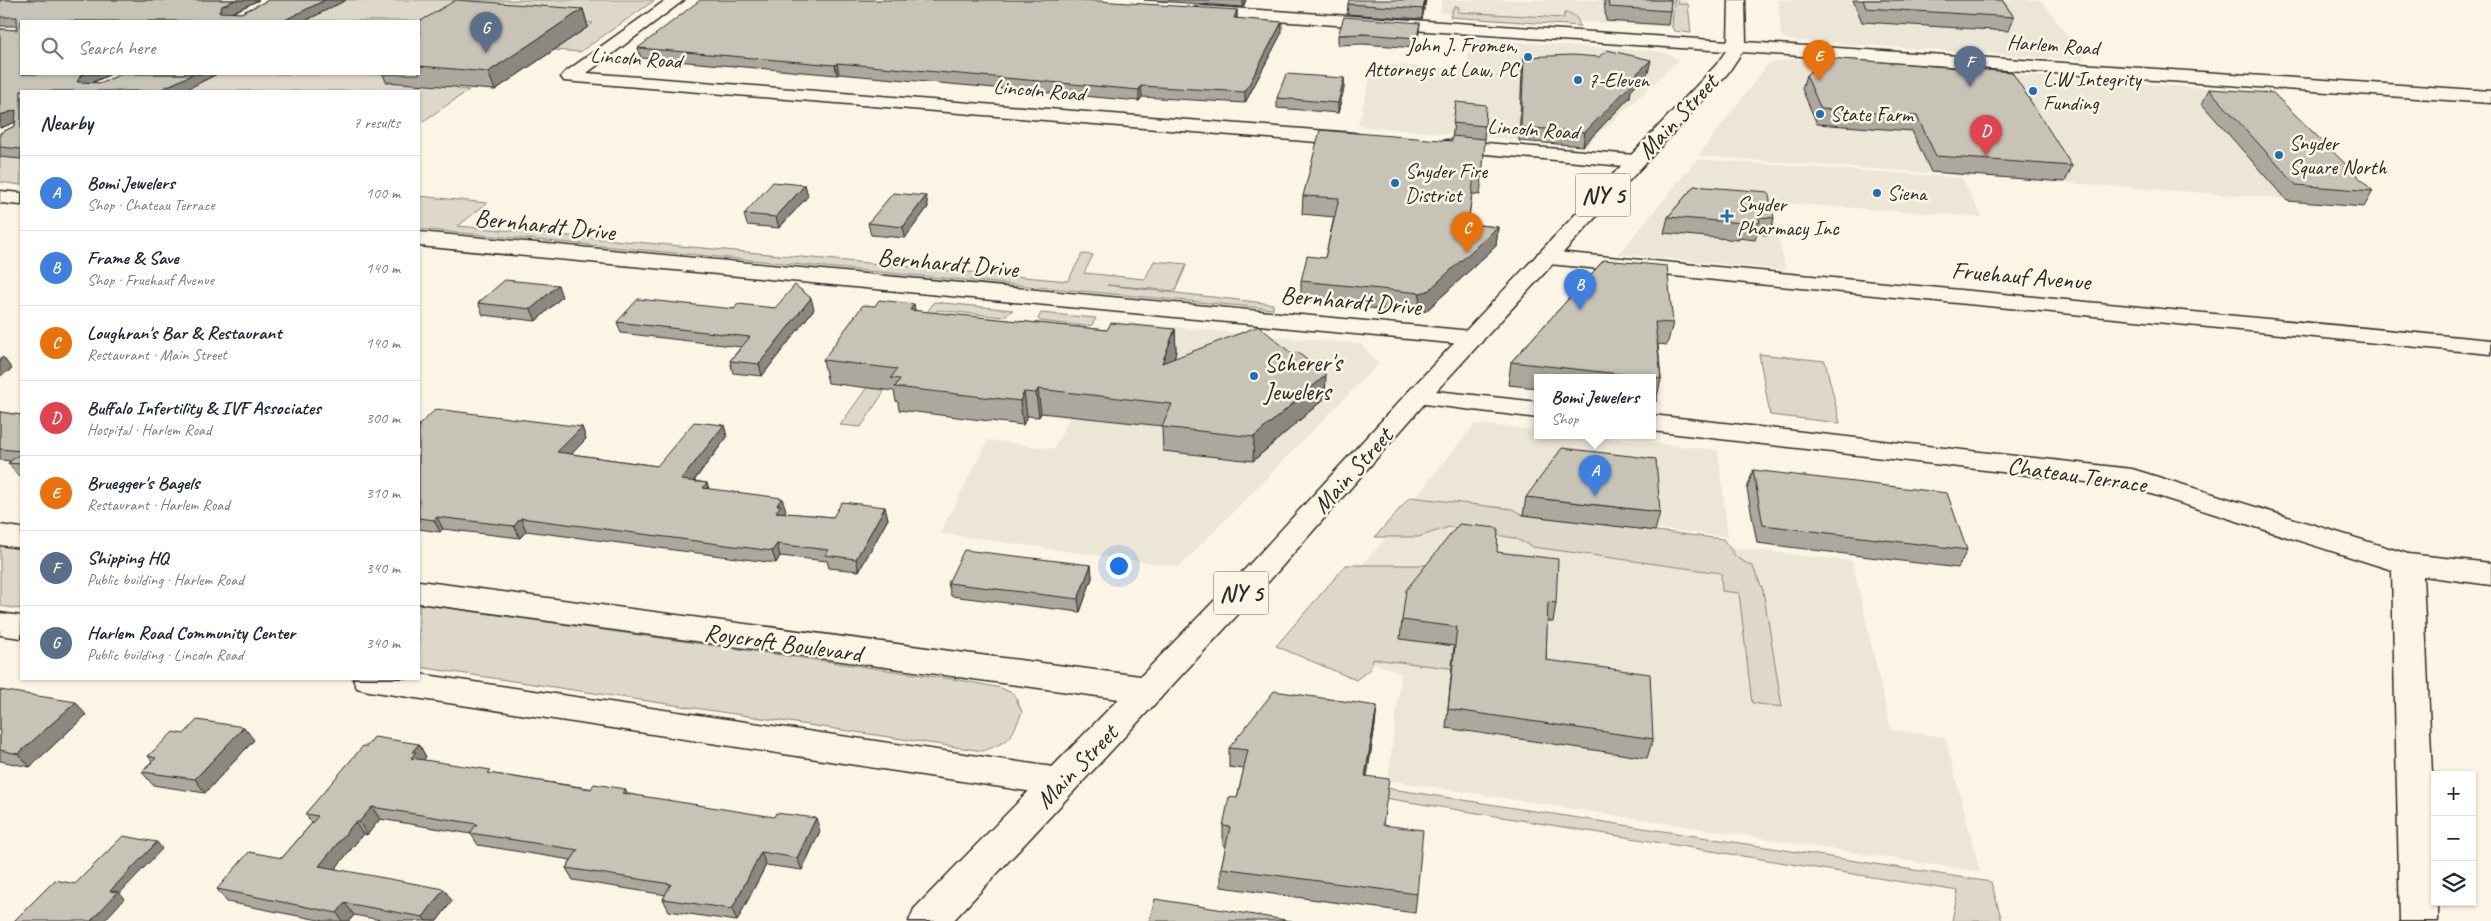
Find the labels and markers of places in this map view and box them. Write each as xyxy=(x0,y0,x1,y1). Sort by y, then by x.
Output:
pin: G xyxy=(470,12,502,53)
place label: John J. Fromen, Attorneys at Law, PC xyxy=(1364,32,1521,82)
pin: E xyxy=(1803,40,1835,81)
pin: F xyxy=(1954,46,1986,87)
marker: John J. Fromen, Attorneys at Law, PC xyxy=(1522,51,1534,63)
place label: L.W Integrity Funding xyxy=(2043,66,2143,116)
place label: 7-Eleven xyxy=(1588,67,1651,93)
marker: 7-Eleven xyxy=(1572,74,1584,86)
marker: L.W Integrity Funding xyxy=(2027,85,2039,97)
place label: State Farm xyxy=(1830,101,1915,127)
marker: State Farm xyxy=(1814,108,1826,120)
pin: D xyxy=(1970,115,2002,156)
place label: Snyder Square North xyxy=(2289,130,2388,180)
marker: Snyder Square North xyxy=(2273,149,2285,161)
place label: Snyder Fire District xyxy=(1405,158,1488,208)
marker: Snyder Fire District xyxy=(1389,177,1401,189)
place label: Siena xyxy=(1887,180,1929,206)
marker: Siena xyxy=(1871,187,1883,199)
place label: Snyder Pharmacy Inc xyxy=(1737,191,1840,241)
marker: Snyder Pharmacy Inc xyxy=(1721,210,1733,222)
pin: C xyxy=(1451,212,1483,253)
pin: B xyxy=(1564,269,1596,310)
place label: Scherer's Jewelers xyxy=(1263,347,1344,408)
marker: Scherer's Jewelers xyxy=(1248,370,1260,382)
pin: A xyxy=(1579,455,1611,496)

